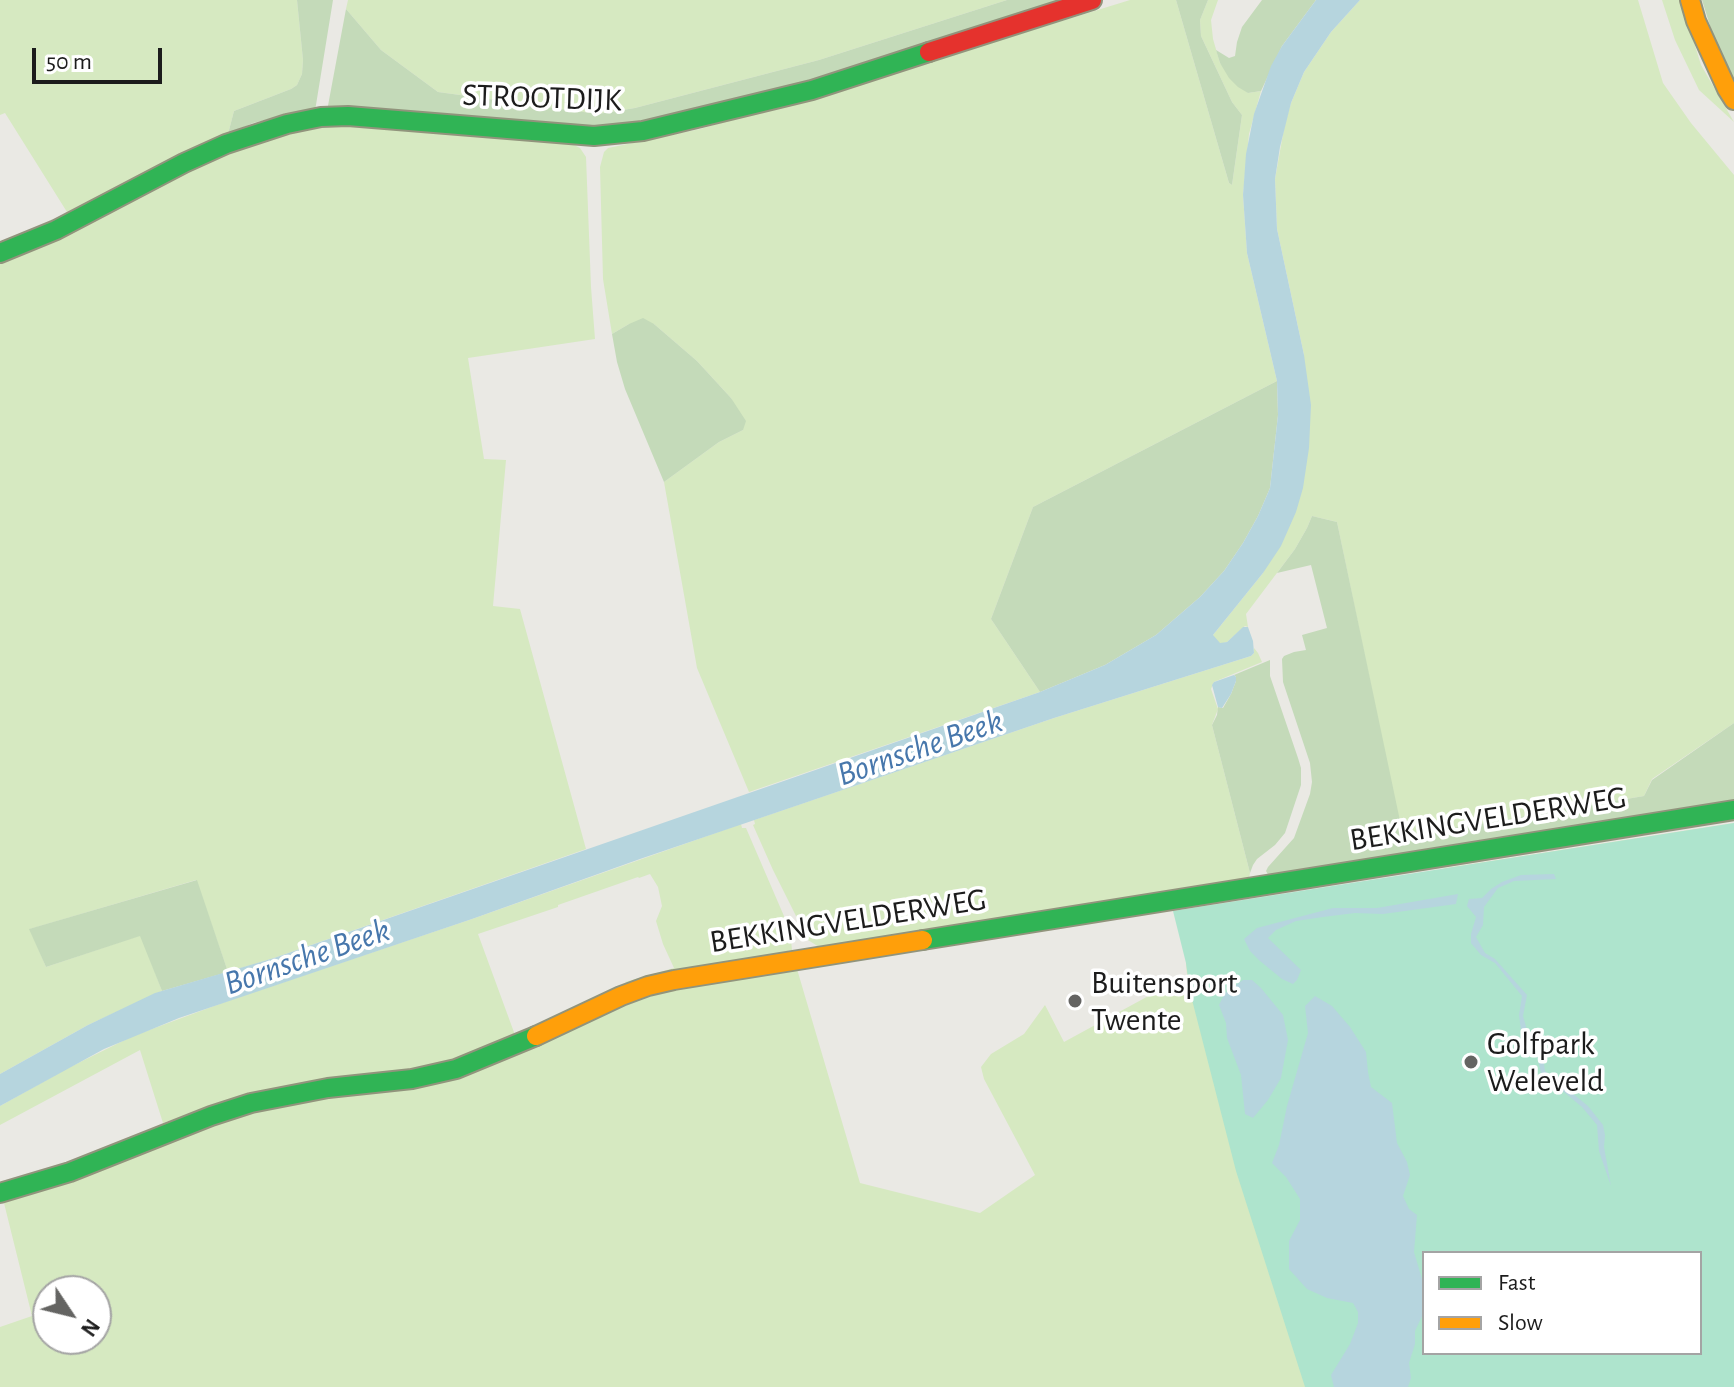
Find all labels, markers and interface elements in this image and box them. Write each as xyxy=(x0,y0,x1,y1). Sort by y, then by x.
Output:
scale bar xyxy=(36,32,166,82)
text: 50 m xyxy=(46,50,92,74)
street label: STROOTDIJK xyxy=(462,76,622,120)
water label: Bornsche Beek xyxy=(832,701,1008,795)
street label: BEKKINGVELDERWEG xyxy=(1347,778,1629,860)
street label: BEKKINGVELDERWEG xyxy=(707,880,989,962)
water label: Bornsche Beek xyxy=(219,910,395,1004)
place label: Buitensport Twente xyxy=(1091,964,1237,1039)
marker: Buitensport Twente xyxy=(1066,992,1084,1010)
place label: Golfpark Weleveld xyxy=(1487,1025,1604,1100)
marker: Golfpark Weleveld xyxy=(1462,1053,1480,1071)
legend xyxy=(1422,1251,1702,1355)
text: Fast xyxy=(1498,1271,1535,1295)
north arrow xyxy=(32,1275,112,1355)
text: Slow xyxy=(1498,1311,1543,1335)
text: N xyxy=(77,1315,103,1340)

